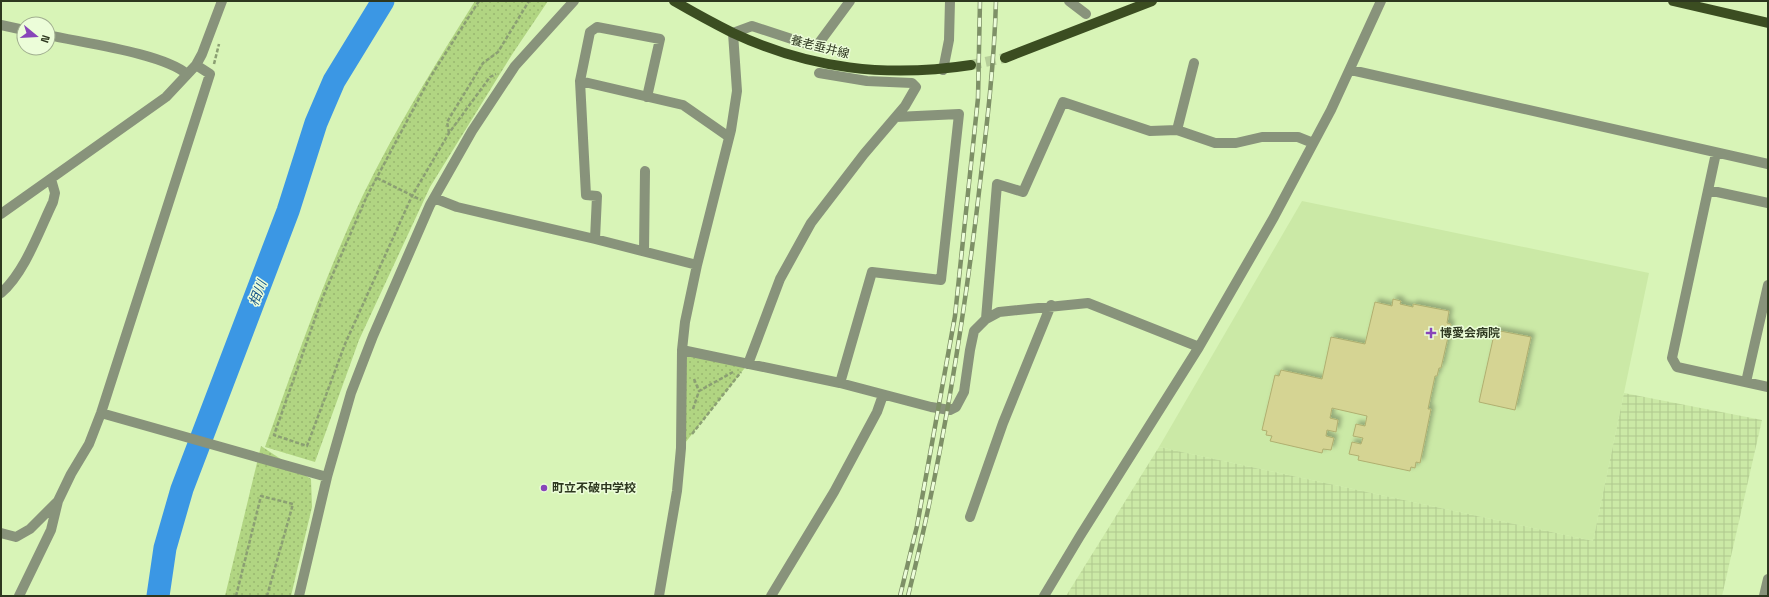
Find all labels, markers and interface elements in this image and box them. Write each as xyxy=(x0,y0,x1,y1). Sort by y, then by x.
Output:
north arrow xyxy=(16,16,56,56)
street label: 養老垂井線 xyxy=(789,32,851,62)
text: N xyxy=(38,33,53,45)
water label: 相川 xyxy=(245,276,271,308)
place label: 博愛会病院 xyxy=(1440,325,1500,341)
marker: 博愛会病院 xyxy=(1425,327,1437,339)
place label: 町立不破中学校 xyxy=(552,480,636,496)
marker: 町立不破中学校 xyxy=(539,483,549,493)

